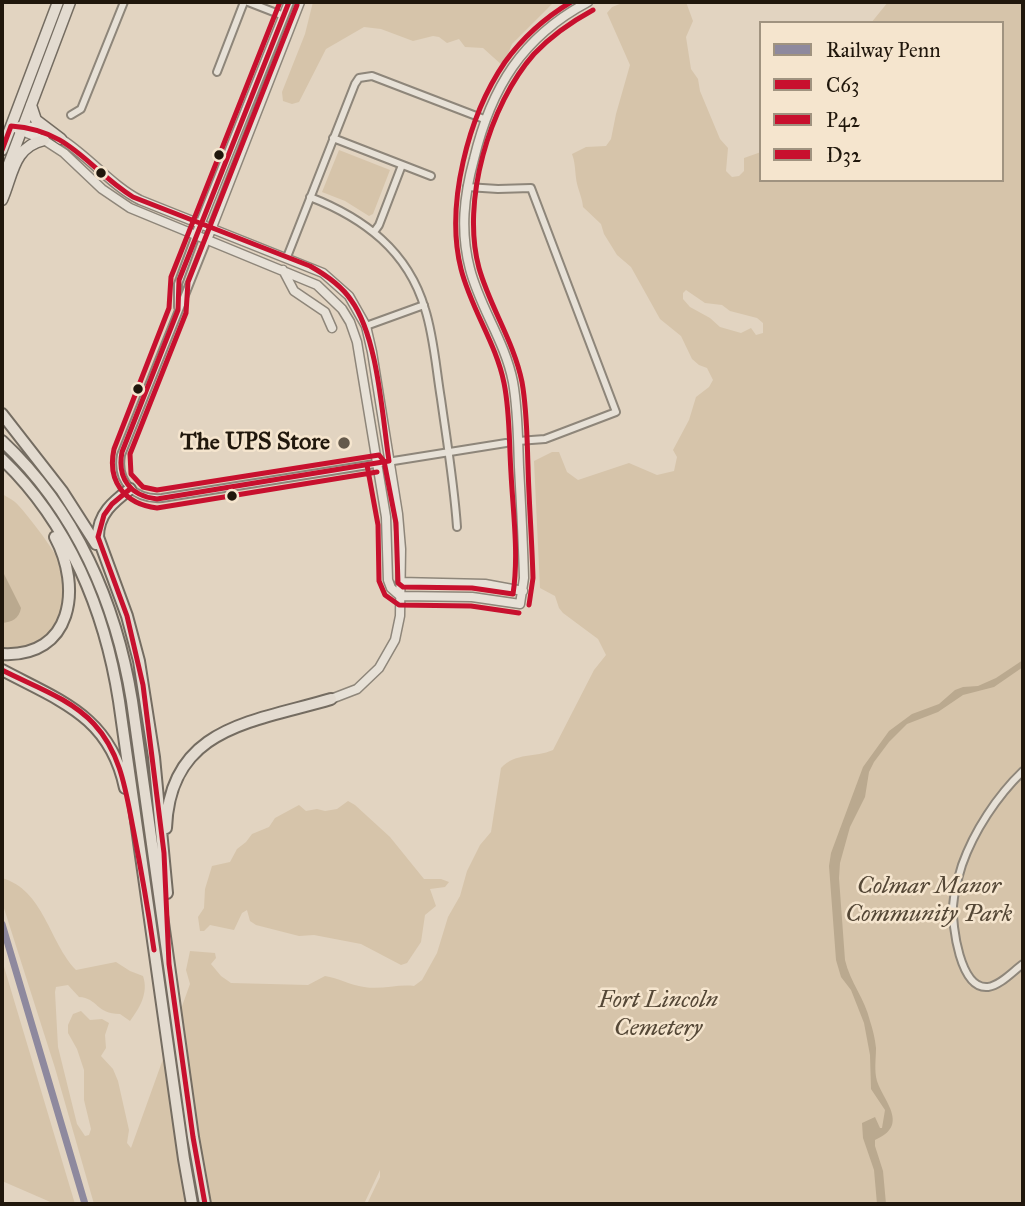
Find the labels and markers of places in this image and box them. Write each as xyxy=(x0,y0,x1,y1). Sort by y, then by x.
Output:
unlabelled marker xyxy=(212,148,226,162)
unlabelled marker xyxy=(94,166,108,180)
unlabelled marker xyxy=(131,382,145,396)
place label: The UPS Store xyxy=(180,429,330,457)
marker: The UPS Store xyxy=(336,435,352,451)
unlabelled marker xyxy=(225,489,239,503)

